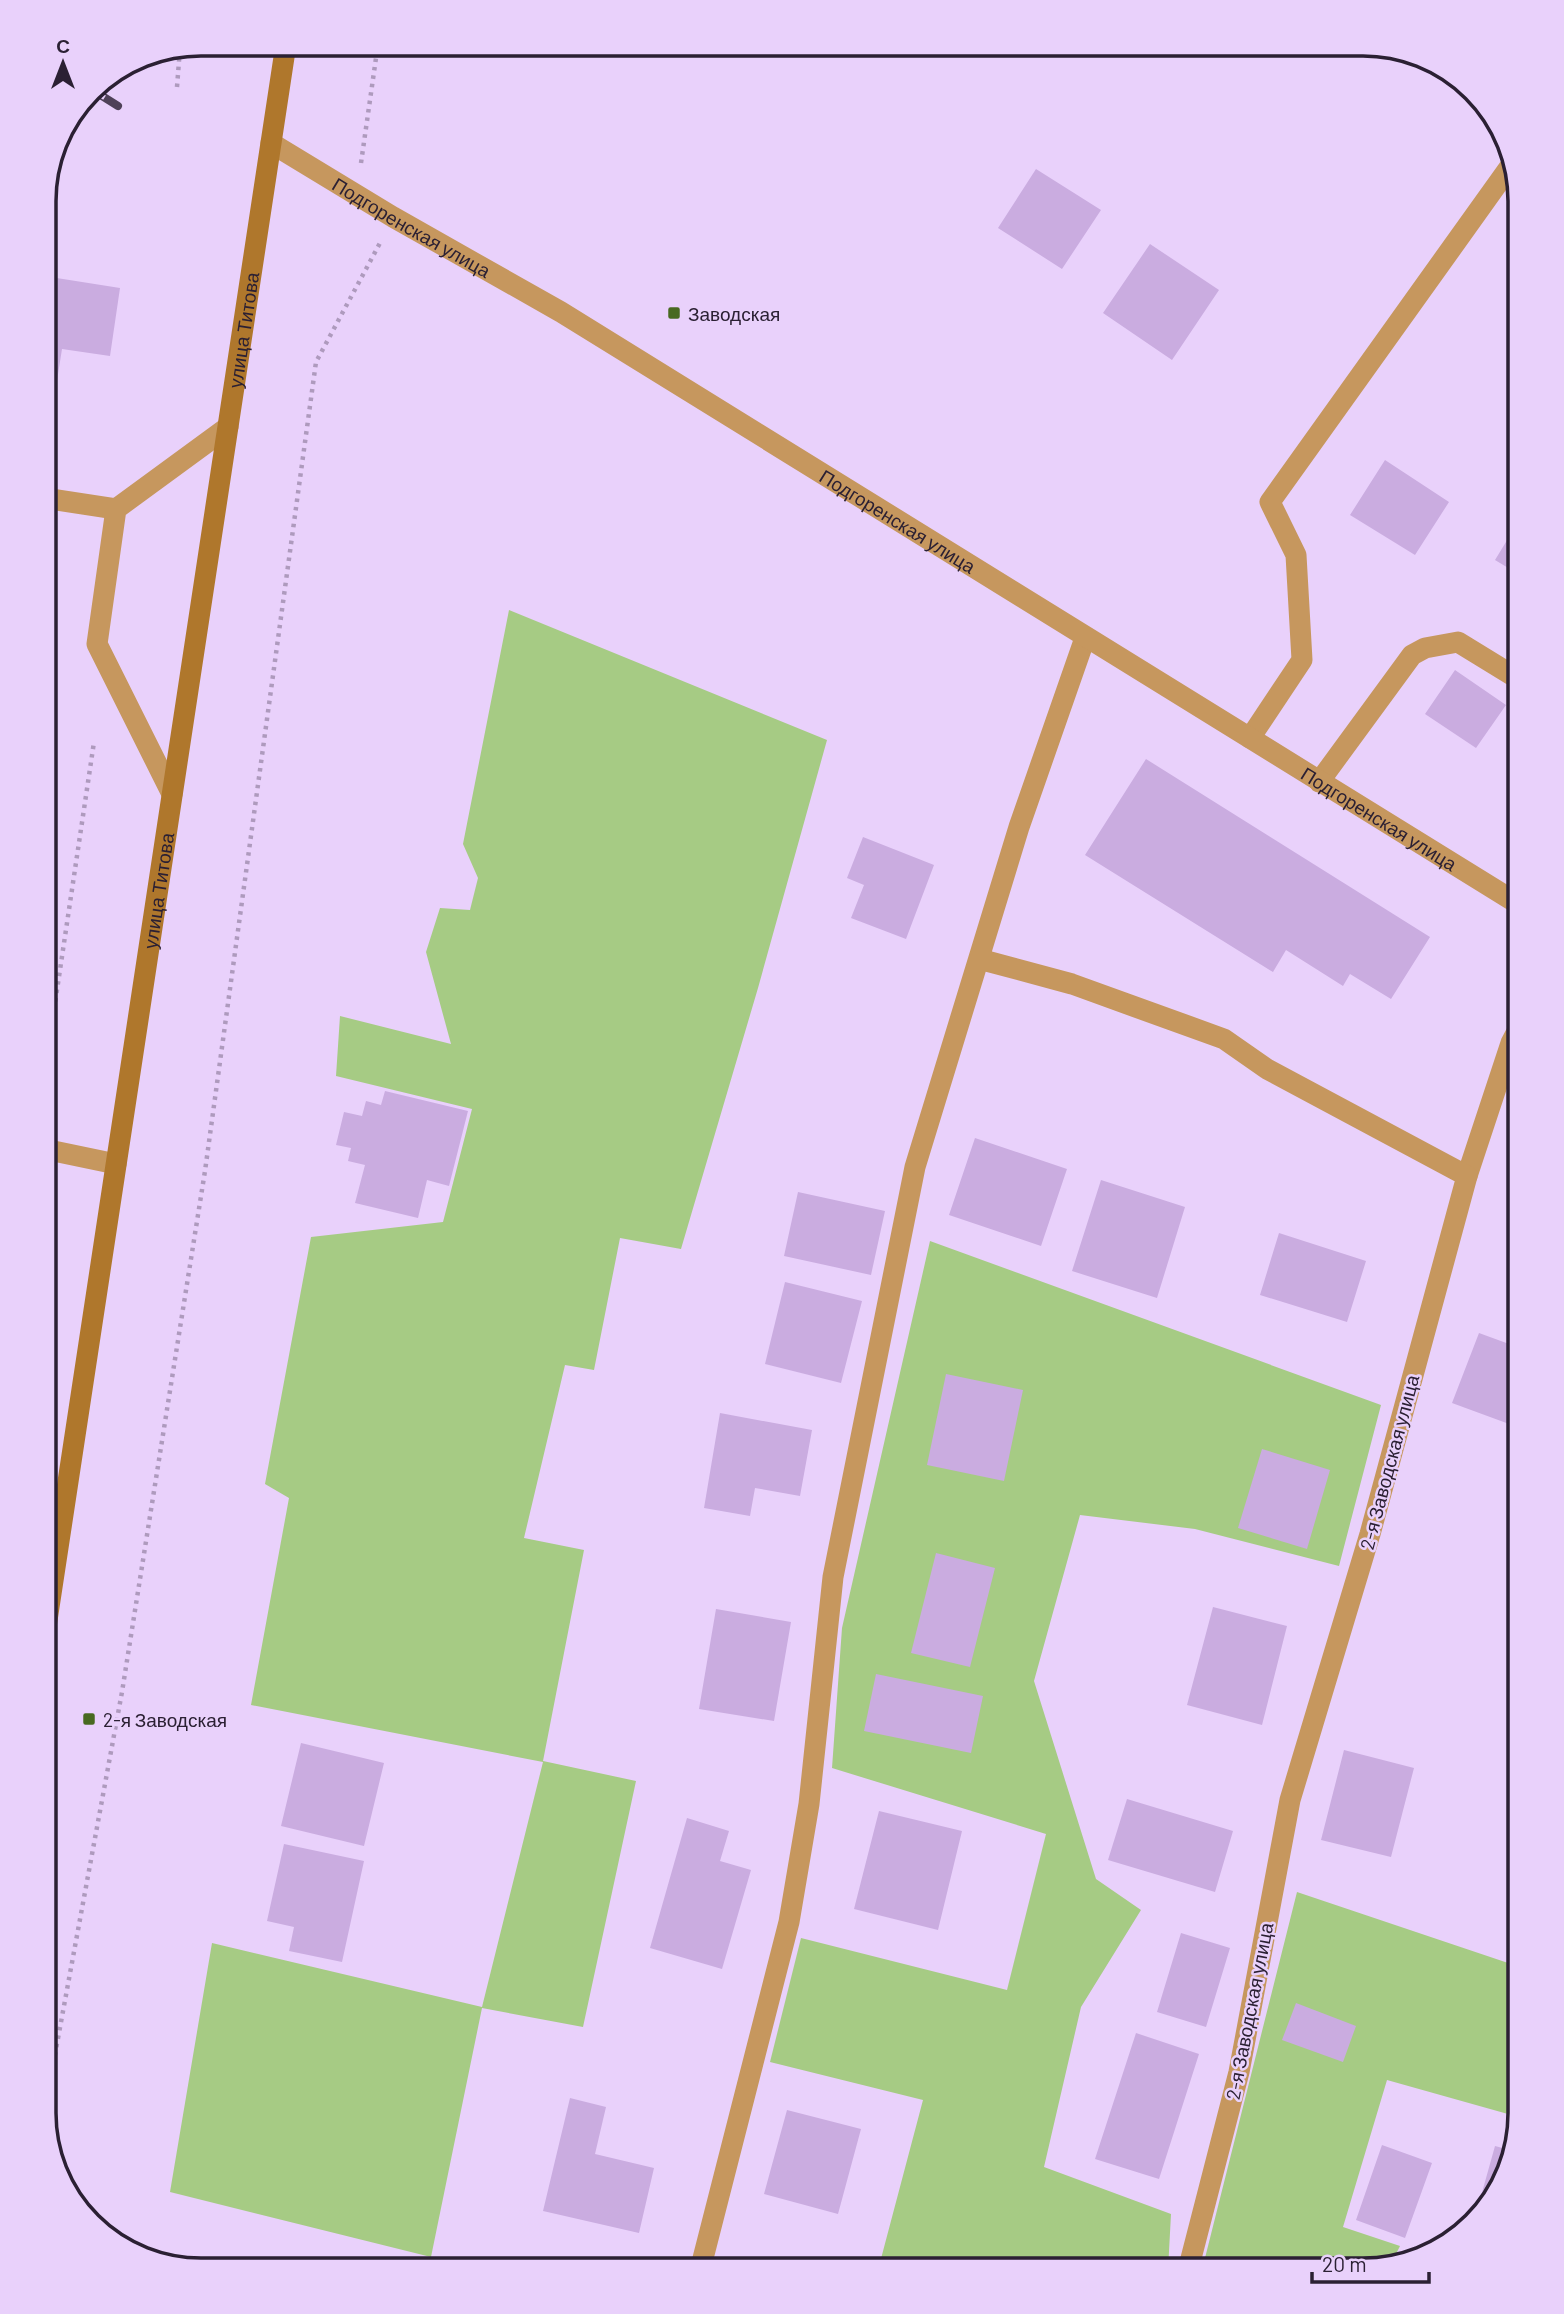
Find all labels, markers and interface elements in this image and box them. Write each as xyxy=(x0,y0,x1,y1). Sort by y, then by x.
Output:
north arrow xyxy=(28,28,98,98)
text: С xyxy=(56,34,70,57)
street label: Подгоренская улица xyxy=(329,172,495,282)
street label: улица Титова xyxy=(222,270,263,390)
place label: Заводская xyxy=(688,302,780,325)
marker: Заводская xyxy=(666,305,682,321)
street label: Подгоренская улица xyxy=(816,464,981,577)
street label: Подгоренская улица xyxy=(1297,761,1462,875)
street label: улица Титова xyxy=(137,831,178,950)
street label: 2-я Заводская улица xyxy=(1355,1372,1424,1552)
place label: 2-я Заводская xyxy=(103,1708,227,1731)
marker: 2-я Заводская xyxy=(81,1711,97,1727)
street label: 2-я Заводская улица xyxy=(1221,1920,1278,2102)
scale bar xyxy=(1312,2240,1429,2284)
text: 20 m xyxy=(1322,2251,1367,2276)

